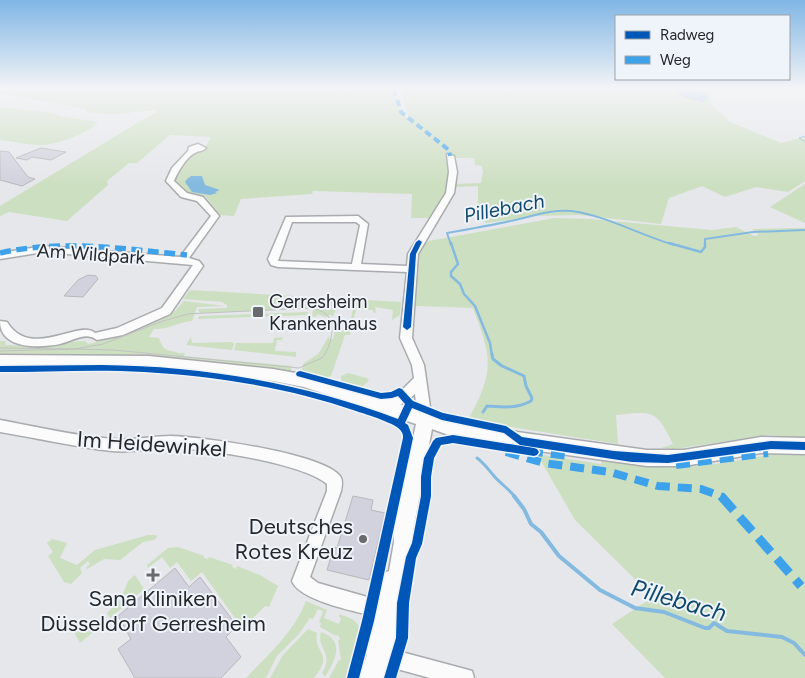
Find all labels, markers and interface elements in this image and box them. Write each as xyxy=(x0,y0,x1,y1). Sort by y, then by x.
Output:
legend xyxy=(615,15,790,80)
text: Radweg xyxy=(660,26,714,44)
text: Weg xyxy=(660,51,691,69)
water label: Pillebach xyxy=(462,188,546,228)
street label: Am Wildpark xyxy=(36,239,147,269)
place label: Gerresheim Krankenhaus xyxy=(269,290,377,335)
marker: Gerresheim Krankenhaus xyxy=(251,305,265,319)
street label: Im Heidewinkel xyxy=(76,425,228,463)
place label: Deutsches Rotes Kreuz xyxy=(235,513,353,565)
marker: Deutsches Rotes Kreuz xyxy=(357,533,369,545)
marker: Sana Kliniken Düsseldorf Gerresheim xyxy=(146,568,160,582)
water label: Pillebach xyxy=(628,573,730,627)
place label: Sana Kliniken Düsseldorf Gerresheim xyxy=(40,585,266,637)

